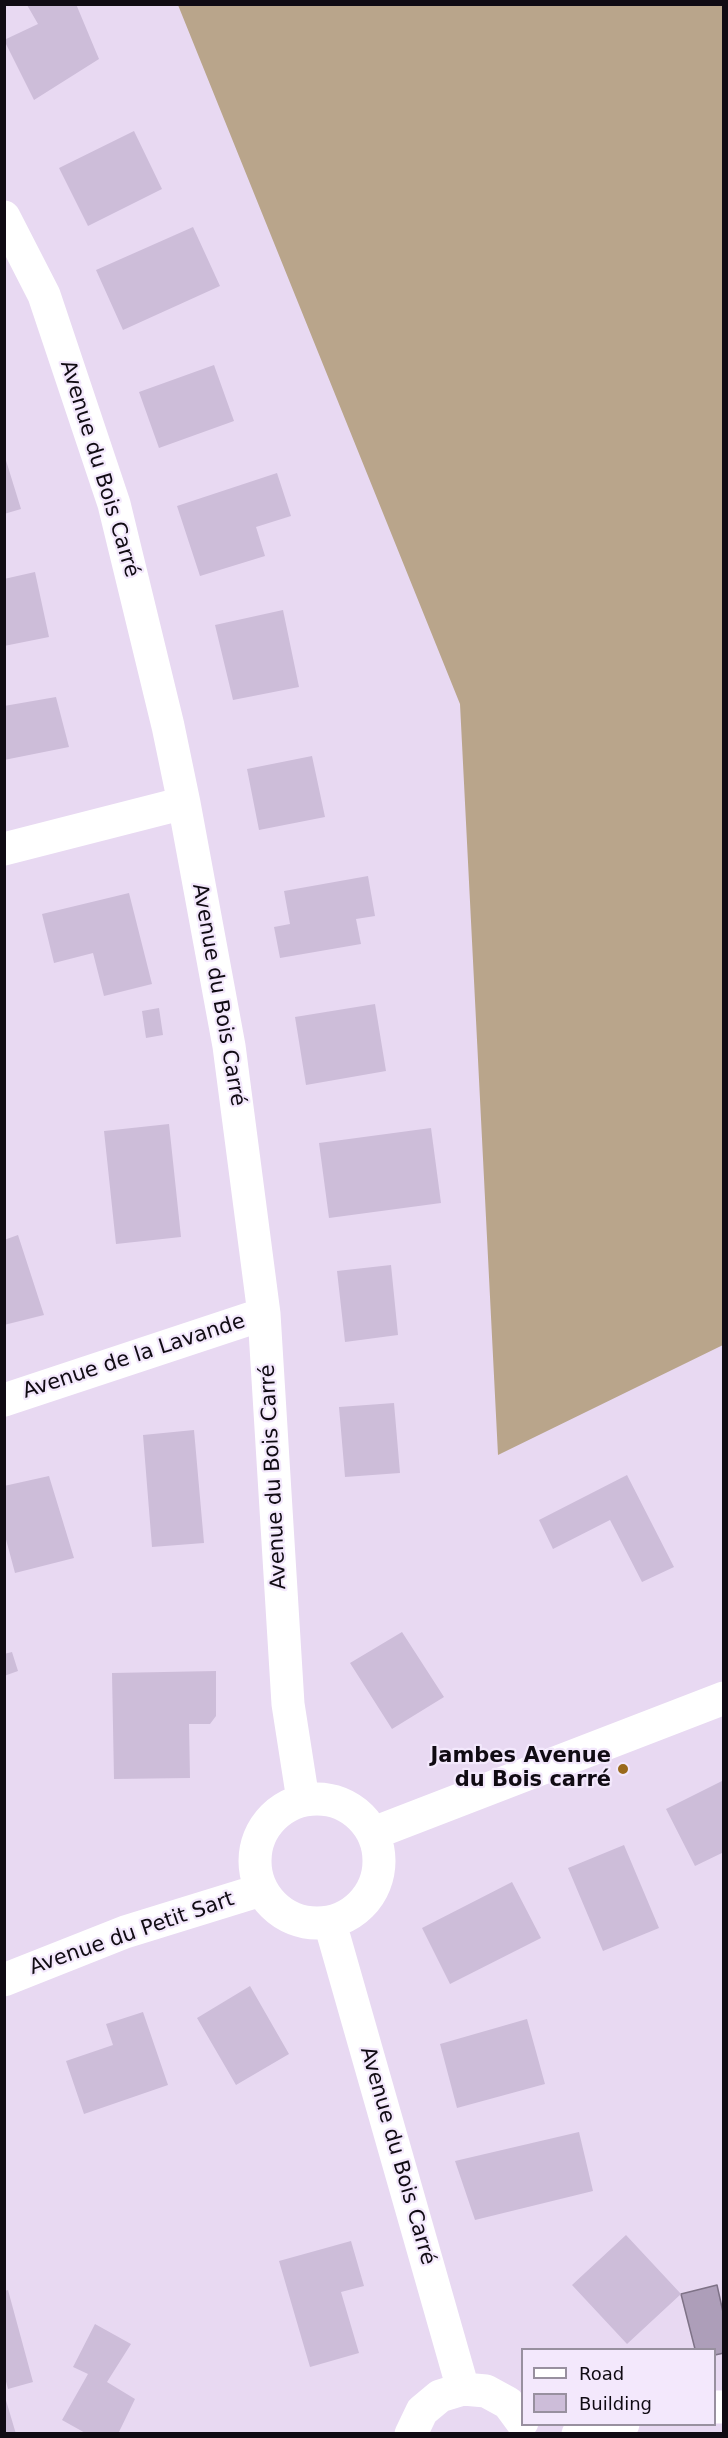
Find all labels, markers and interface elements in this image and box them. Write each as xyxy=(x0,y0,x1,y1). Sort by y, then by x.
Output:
street label: Avenue du Bois Carré xyxy=(54,357,144,581)
street label: Avenue du Bois Carré xyxy=(186,882,250,1108)
street label: Avenue de la Lavande xyxy=(20,1309,248,1405)
street label: Avenue du Bois Carré xyxy=(256,1364,292,1590)
place label: Jambes Avenue du Bois carré xyxy=(430,1744,611,1794)
marker: Jambes Avenue du Bois carré xyxy=(616,1762,630,1776)
street label: Avenue du Petit Sart xyxy=(26,1887,238,1981)
street label: Avenue du Bois Carré xyxy=(354,2044,440,2268)
legend xyxy=(521,2348,716,2426)
text: Road xyxy=(579,2363,624,2384)
text: Building xyxy=(579,2393,652,2414)

